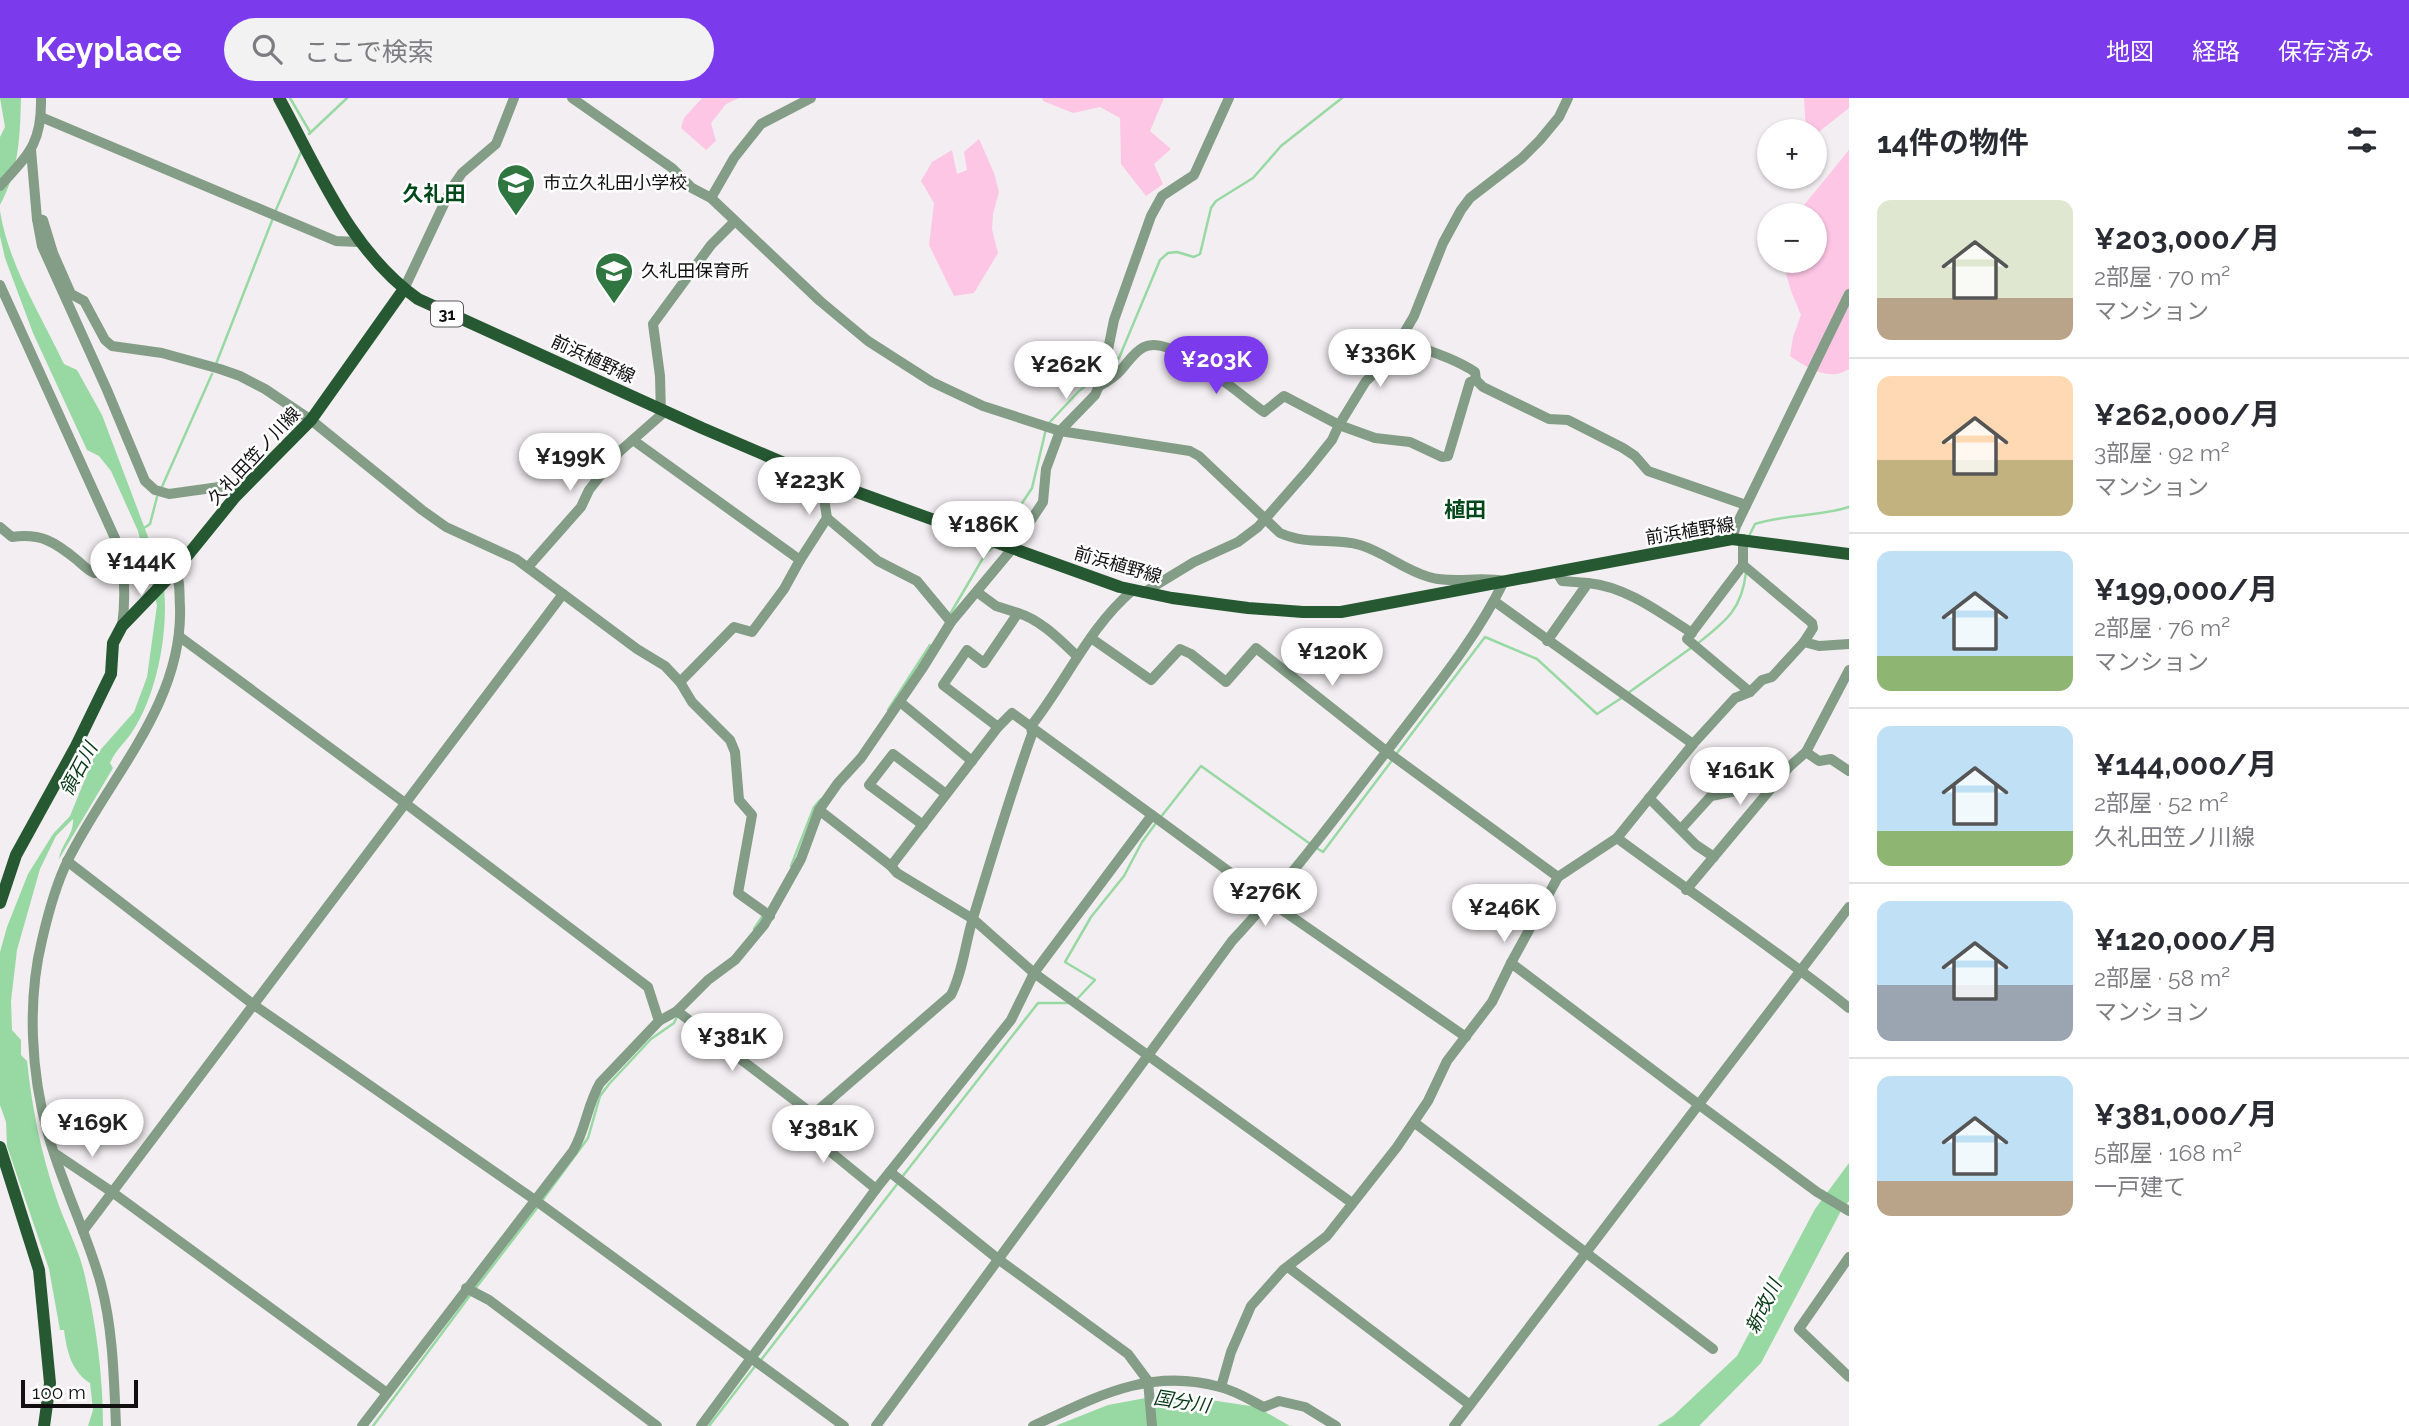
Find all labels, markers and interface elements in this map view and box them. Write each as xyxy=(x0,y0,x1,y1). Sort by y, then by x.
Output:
search box xyxy=(224,18,714,81)
text: Keyplace xyxy=(35,30,182,69)
icon: search xyxy=(248,30,286,68)
text: ここで検索 xyxy=(304,37,434,67)
text: 地図 xyxy=(2106,37,2154,66)
text: 経路 xyxy=(2192,37,2240,66)
text: 保存済み xyxy=(2278,37,2374,66)
map controls xyxy=(1757,119,1827,273)
button: + xyxy=(1757,119,1827,189)
icon: filters xyxy=(2343,121,2381,159)
text: 14件の物件 xyxy=(1877,125,2029,160)
school or university icon: 市立久礼田小学校 xyxy=(495,162,537,217)
place label: 市立久礼田小学校 xyxy=(543,172,687,193)
district label: 久礼田 xyxy=(403,181,466,206)
button: − xyxy=(1757,203,1827,273)
text: ¥203,000/月 xyxy=(2094,221,2280,256)
icon: home xyxy=(1933,228,2017,312)
school or university icon: 久礼田保育所 xyxy=(593,250,635,305)
place label: 久礼田保育所 xyxy=(641,260,749,281)
text: 2部屋 · 70 m² xyxy=(2094,263,2230,290)
text: マンション xyxy=(2094,297,2209,324)
road number: 31 xyxy=(431,302,463,327)
street label: 前浜植野線 xyxy=(548,330,638,387)
pin: ¥336K xyxy=(1331,330,1429,389)
pin: ¥203K xyxy=(1167,336,1265,396)
text: ¥336K xyxy=(1344,338,1416,365)
pin: ¥262K xyxy=(1017,342,1115,401)
text: ¥203K xyxy=(1180,345,1252,372)
text: ¥262K xyxy=(1030,350,1102,377)
text: ¥262,000/月 xyxy=(2094,397,2280,432)
street label: 久礼田笠ノ川線 xyxy=(203,402,304,509)
icon: home xyxy=(1933,404,2017,488)
pin: ¥199K xyxy=(521,434,619,493)
text: 3部屋 · 92 m² xyxy=(2094,439,2230,466)
text: ¥199K xyxy=(535,442,605,469)
pin: ¥223K xyxy=(760,458,858,517)
text: ¥223K xyxy=(774,466,844,493)
text: マンション xyxy=(2094,473,2209,500)
district label: 植田 xyxy=(1444,497,1486,522)
pin: ¥186K xyxy=(934,502,1032,561)
text: ¥186K xyxy=(948,510,1018,537)
street label: 前浜植野線 xyxy=(1644,513,1736,548)
pin: ¥144K xyxy=(92,538,190,598)
street label: 前浜植野線 xyxy=(1072,542,1164,587)
text: ¥144K xyxy=(106,547,176,574)
text: ¥199,000/月 xyxy=(2094,572,2278,607)
icon: home xyxy=(1933,579,2017,663)
text: 2部屋 · 76 m² xyxy=(2094,614,2230,641)
pin: ¥120K xyxy=(1283,628,1381,688)
text: ¥120K xyxy=(1297,637,1367,664)
text: マンション xyxy=(2094,648,2209,675)
water label: 領石川 xyxy=(55,737,102,799)
text: ¥144,000/月 xyxy=(2094,747,2277,782)
pin: ¥161K xyxy=(1691,748,1789,807)
icon: home xyxy=(1933,754,2017,838)
text: ¥161K xyxy=(1706,756,1774,783)
text: 2部屋 · 52 m² xyxy=(2094,789,2229,816)
text: 久礼田笠ノ川線 xyxy=(2094,823,2255,850)
pin: ¥276K xyxy=(1216,868,1314,928)
text: ¥276K xyxy=(1229,877,1301,904)
pin: ¥246K xyxy=(1455,884,1553,944)
text: ¥246K xyxy=(1468,893,1540,920)
text: ¥120,000/月 xyxy=(2094,922,2278,957)
icon: home xyxy=(1933,929,2017,1013)
text: 2部屋 · 58 m² xyxy=(2094,964,2230,991)
text: マンション xyxy=(2094,998,2209,1025)
pin: ¥381K xyxy=(683,1014,781,1073)
text: ¥381K xyxy=(697,1022,767,1049)
text: ¥381,000/月 xyxy=(2094,1097,2278,1132)
pin: ¥169K xyxy=(43,1100,141,1159)
icon: home xyxy=(1933,1104,2017,1188)
pin: ¥381K xyxy=(774,1105,872,1165)
text: ¥169K xyxy=(57,1108,127,1135)
text: ¥381K xyxy=(788,1114,858,1141)
text: 5部屋 · 168 m² xyxy=(2094,1139,2242,1166)
text: 一戸建て xyxy=(2094,1173,2186,1200)
water label: 新改川 xyxy=(1741,1274,1786,1336)
scale bar xyxy=(21,1377,138,1409)
text: 100 m xyxy=(32,1381,86,1403)
water label: 国分川 xyxy=(1152,1386,1214,1417)

